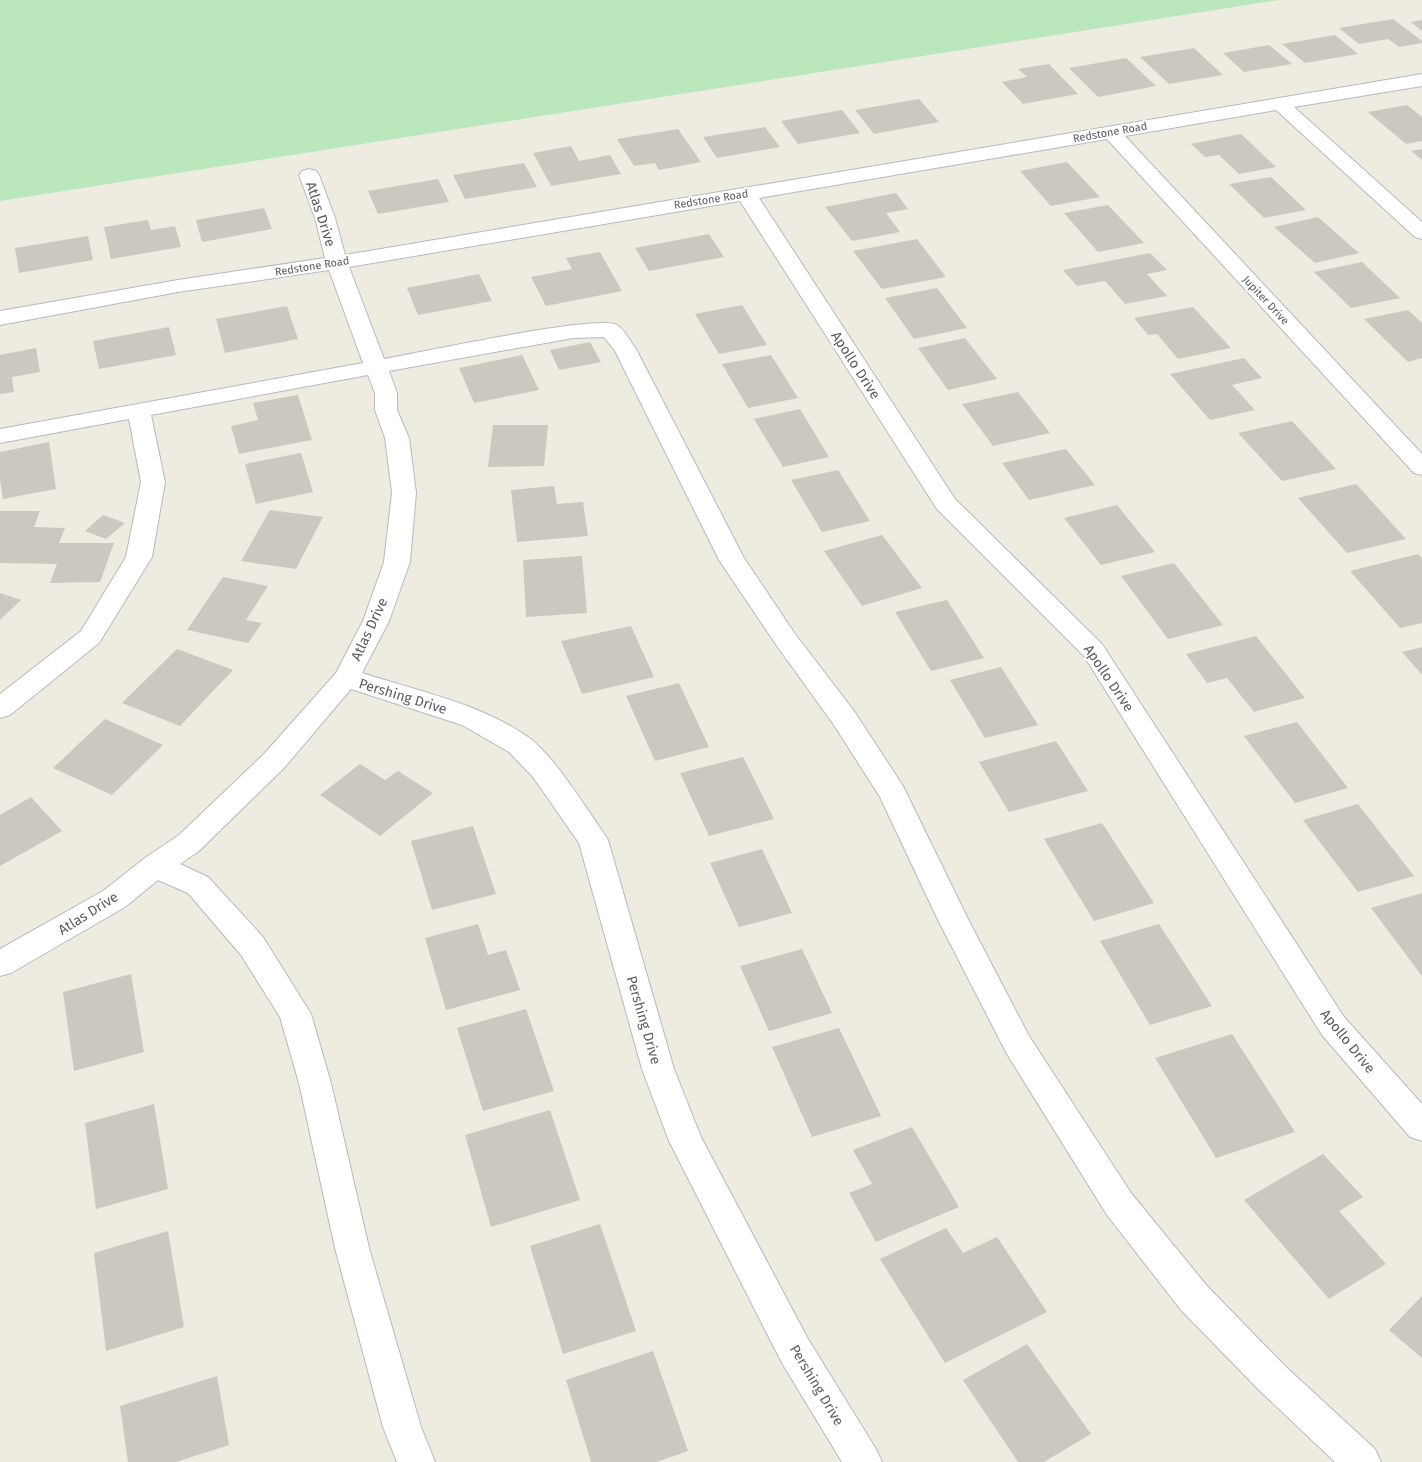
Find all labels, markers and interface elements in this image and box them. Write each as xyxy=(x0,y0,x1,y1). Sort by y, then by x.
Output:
street label: Redstone Road xyxy=(1072,120,1148,145)
street label: Atlas Drive xyxy=(302,179,339,249)
street label: Redstone Road xyxy=(673,187,749,212)
street label: Redstone Road xyxy=(274,254,350,279)
street label: Jupiter Drive xyxy=(1240,273,1292,328)
street label: Apollo Drive xyxy=(827,328,884,402)
street label: Atlas Drive xyxy=(347,595,391,663)
street label: Apollo Drive xyxy=(1080,641,1137,715)
street label: Pershing Drive xyxy=(357,675,449,718)
street label: Atlas Drive xyxy=(55,888,121,939)
street label: Pershing Drive xyxy=(623,974,664,1066)
street label: Apollo Drive xyxy=(1317,1006,1379,1077)
street label: Pershing Drive xyxy=(786,1342,847,1429)

